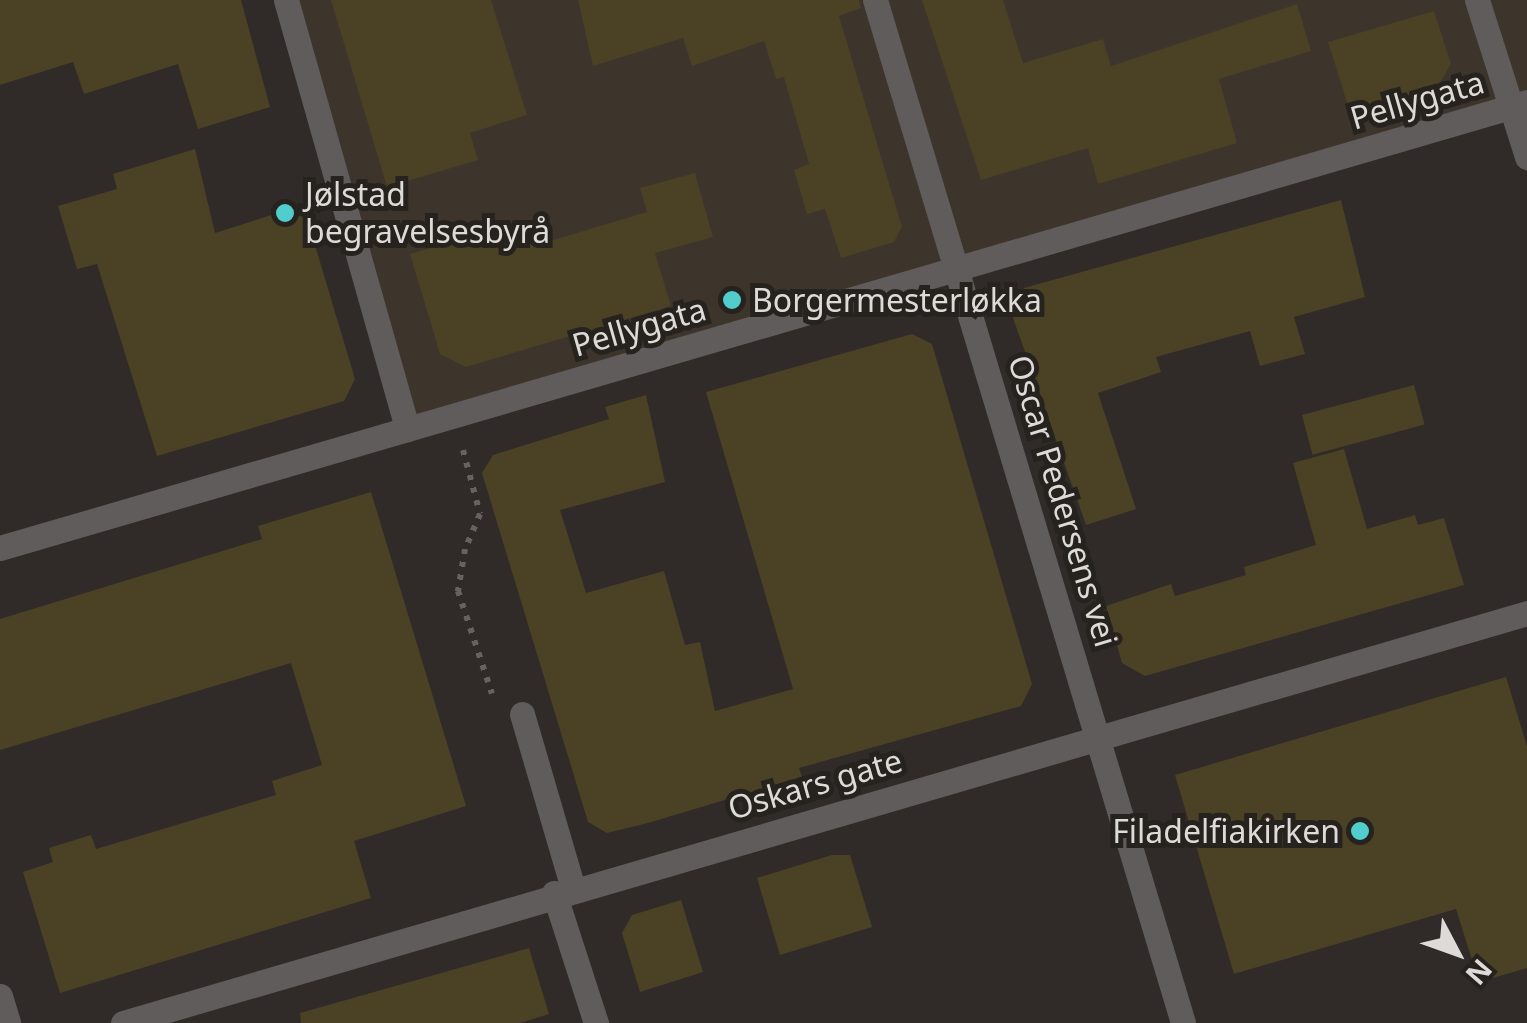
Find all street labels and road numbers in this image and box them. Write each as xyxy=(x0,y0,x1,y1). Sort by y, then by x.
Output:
street label: Pellygata xyxy=(1346,63,1488,137)
street label: Pellygata xyxy=(568,290,710,364)
street label: Oscar Pedersens vei xyxy=(1000,351,1126,651)
street label: Oskars gate xyxy=(723,741,907,827)

